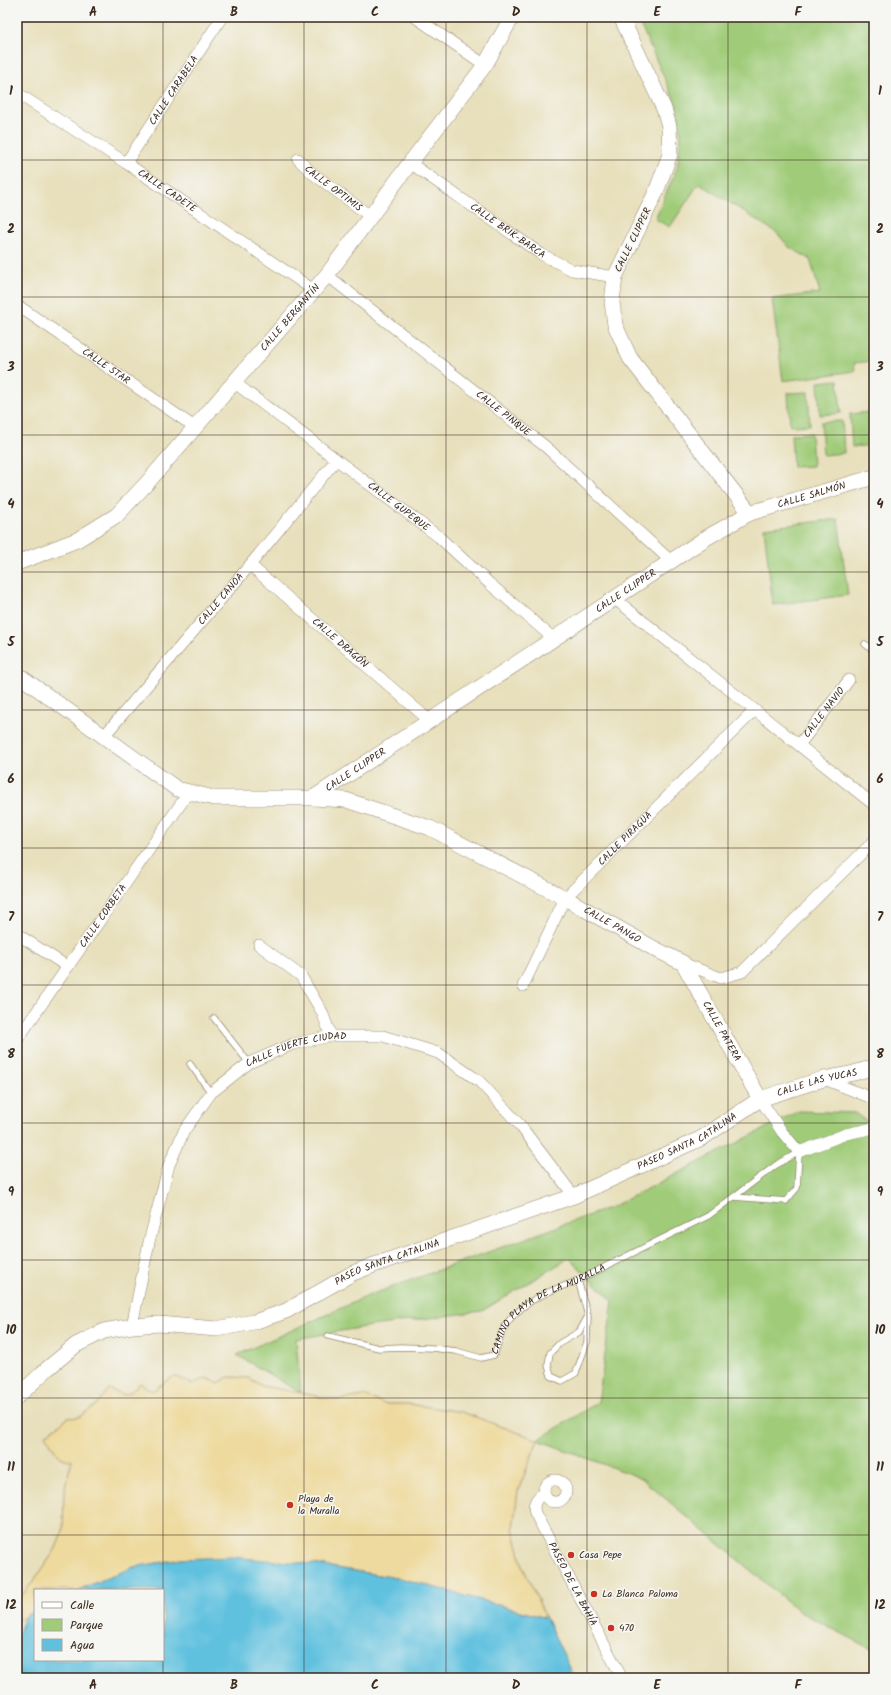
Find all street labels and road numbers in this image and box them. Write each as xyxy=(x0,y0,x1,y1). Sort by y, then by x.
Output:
street label: CALLE CARABELA xyxy=(145,52,203,128)
street label: CALLE OPTIMIS xyxy=(300,161,366,216)
street label: CALLE CADETE xyxy=(134,165,201,217)
street label: CALLE BRIK-BARCA xyxy=(467,199,548,263)
street label: CALLE CLIPPER xyxy=(610,205,656,275)
street label: CALLE BERGANTÍN xyxy=(256,280,324,355)
street label: CALLE STAR xyxy=(79,344,134,389)
street label: CALLE PINQUE xyxy=(472,387,535,441)
street label: CALLE GUPEQUE xyxy=(364,478,434,536)
street label: CALLE SALMÓN xyxy=(776,478,848,513)
street label: CALLE CLIPPER xyxy=(592,565,660,617)
street label: CALLE CANOA xyxy=(194,570,248,629)
street label: CALLE DRAGÓN xyxy=(308,614,372,672)
street label: CALLE NAVIO xyxy=(799,684,849,741)
street label: CALLE CLIPPER xyxy=(322,744,389,796)
street label: CALLE PIRAGUA xyxy=(594,808,656,869)
street label: CALLE CORBETA xyxy=(75,881,131,951)
street label: CALLE PANGO xyxy=(581,902,644,947)
street label: CALLE PATERA xyxy=(698,998,745,1065)
street label: CALLE FUERTE CIUDAD xyxy=(242,1027,347,1071)
street label: CALLE LAS YUCAS xyxy=(775,1064,860,1101)
street label: PASEO SANTA CATALINA xyxy=(634,1109,740,1174)
street label: PASEO SANTA CATALINA xyxy=(332,1235,442,1290)
street label: CAMINO PLAYA DE LA MURALLA xyxy=(487,1260,608,1357)
street label: PASEO DE LA BAHÍA xyxy=(544,1539,601,1629)

